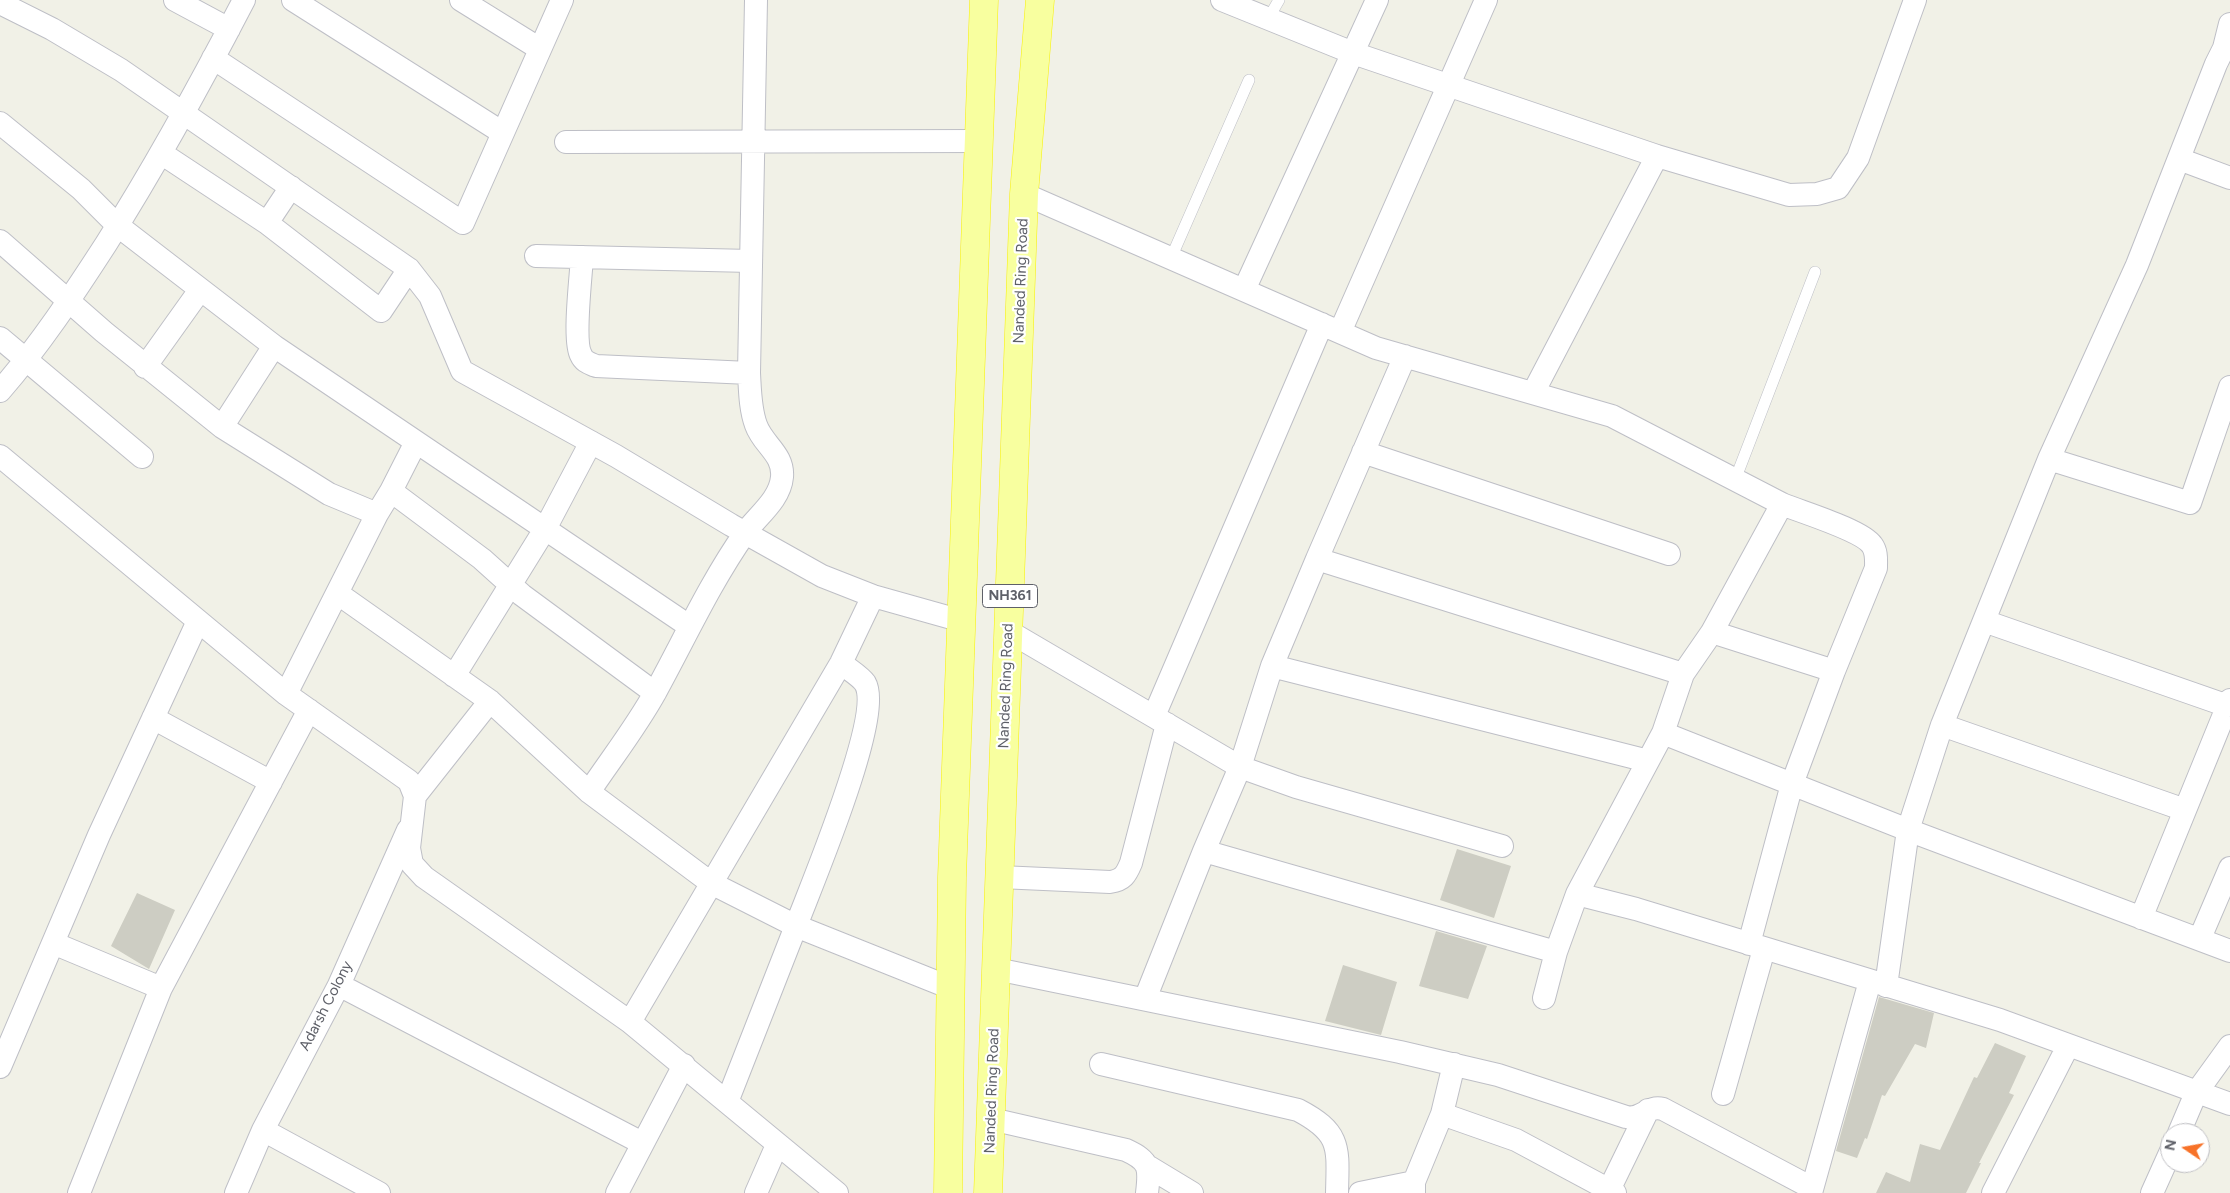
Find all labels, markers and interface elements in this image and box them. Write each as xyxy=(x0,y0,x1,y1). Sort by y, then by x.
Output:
street label: Nanded Ring Road xyxy=(1010,218,1032,344)
road number: NH361 xyxy=(982,584,1038,608)
street label: Nanded Ring Road xyxy=(995,623,1017,749)
street label: Adarsh Colony xyxy=(296,958,356,1054)
street label: Nanded Ring Road xyxy=(981,1028,1003,1154)
north arrow xyxy=(2160,1123,2210,1173)
text: N xyxy=(2161,1138,2180,1152)

